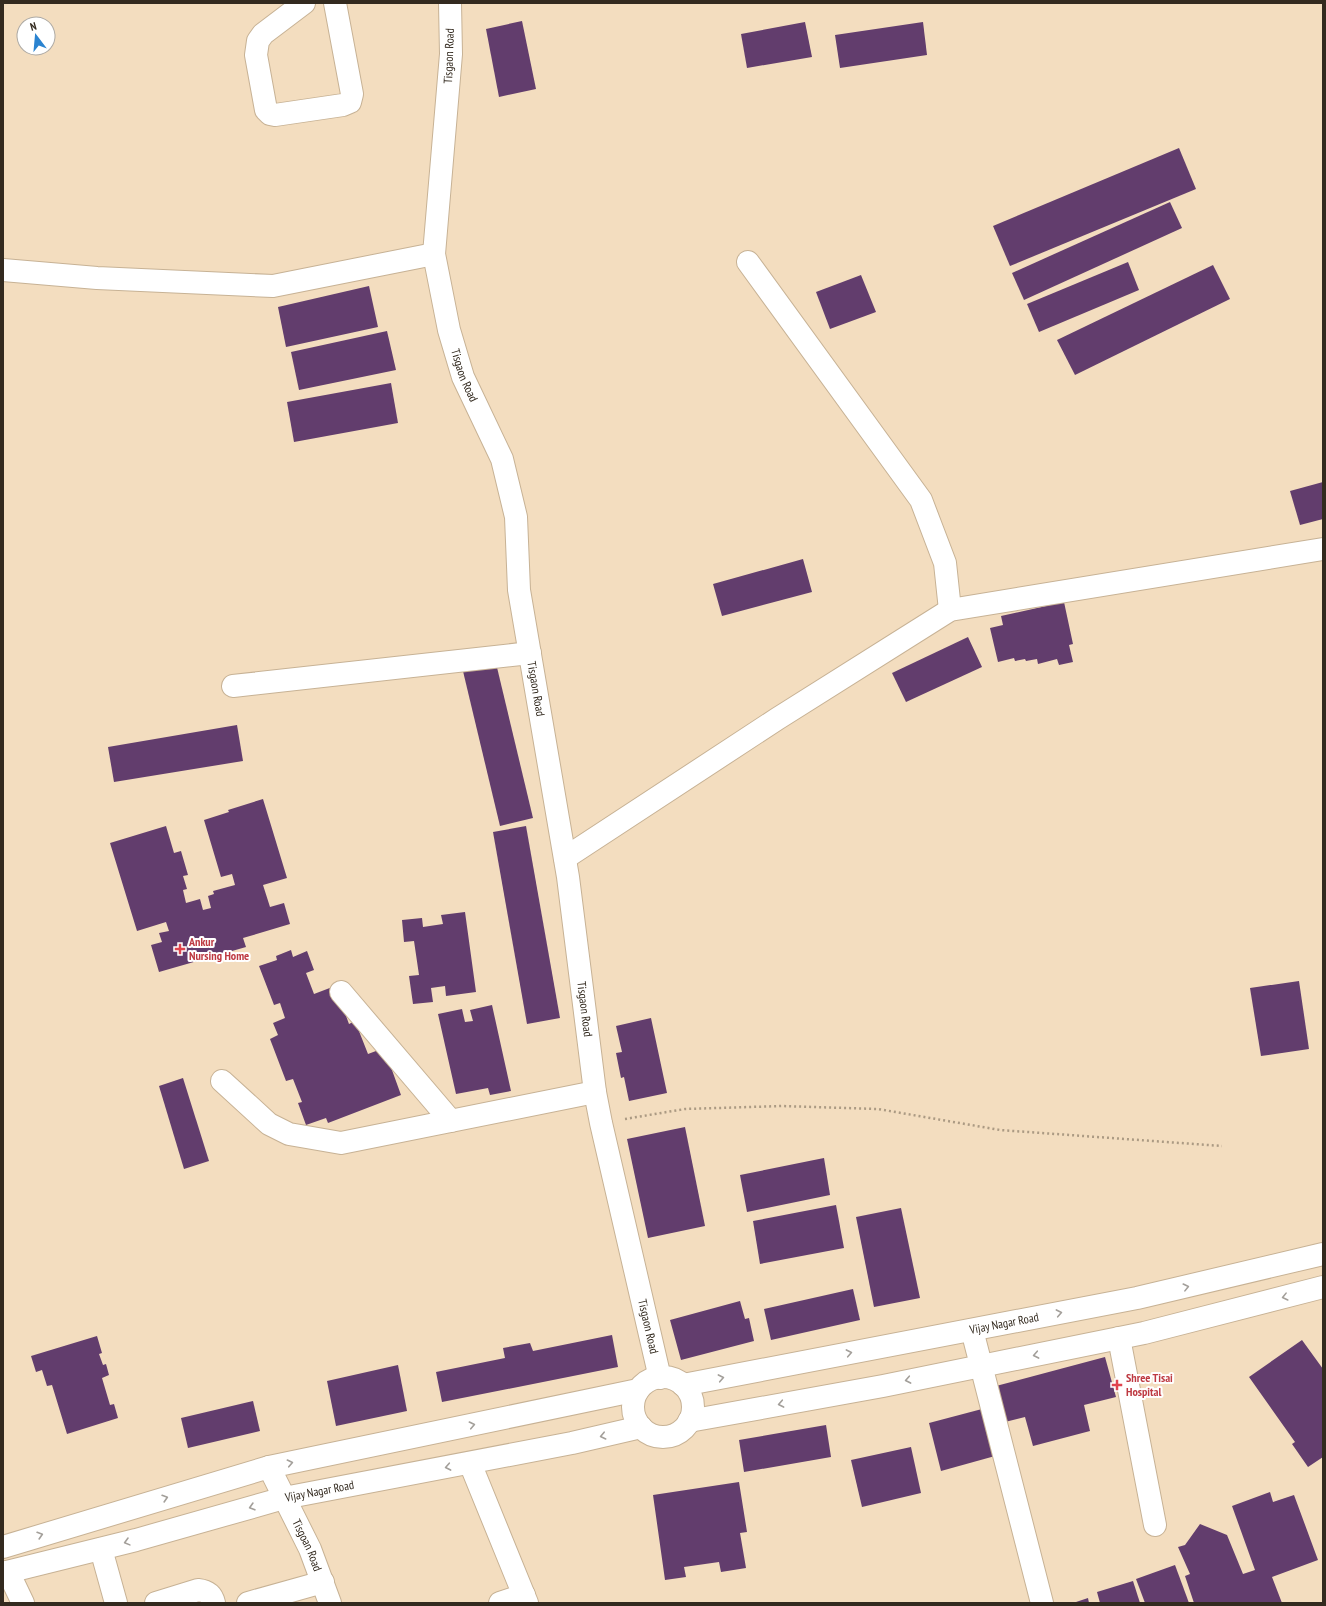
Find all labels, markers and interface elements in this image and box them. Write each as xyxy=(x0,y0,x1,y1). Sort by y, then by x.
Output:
north arrow xyxy=(16,16,56,56)
text: N xyxy=(28,19,38,34)
street label: Tisgaon Road xyxy=(440,28,457,84)
street label: Tisgaon Road xyxy=(448,347,482,404)
street label: Tisgaon Road xyxy=(524,660,548,717)
place label: Ankur Nursing Home xyxy=(188,934,249,963)
marker: Ankur Nursing Home xyxy=(174,943,186,955)
street label: Tisgaon Road xyxy=(574,980,596,1037)
one-way arrow xyxy=(1183,1283,1190,1291)
one-way arrow xyxy=(1282,1292,1288,1300)
street label: Tisgaon Road xyxy=(635,1298,662,1355)
street label: Vijay Nagar Road xyxy=(967,1309,1040,1337)
one-way arrow xyxy=(1056,1309,1062,1318)
one-way arrow xyxy=(846,1350,852,1358)
one-way arrow xyxy=(1033,1350,1039,1359)
place label: Shree Tisai Hospital xyxy=(1126,1370,1173,1399)
one-way arrow xyxy=(718,1374,724,1382)
one-way arrow xyxy=(905,1376,912,1384)
marker: Shree Tisai Hospital xyxy=(1111,1379,1123,1391)
one-way arrow xyxy=(778,1400,784,1408)
one-way arrow xyxy=(469,1421,475,1429)
one-way arrow xyxy=(600,1431,606,1439)
one-way arrow xyxy=(287,1459,293,1467)
one-way arrow xyxy=(445,1462,451,1471)
street label: Vijay Nagar Road xyxy=(283,1477,355,1505)
one-way arrow xyxy=(161,1494,168,1503)
one-way arrow xyxy=(249,1502,256,1511)
street label: Tisgoan Road xyxy=(289,1516,326,1573)
one-way arrow xyxy=(37,1531,44,1540)
one-way arrow xyxy=(124,1537,131,1546)

